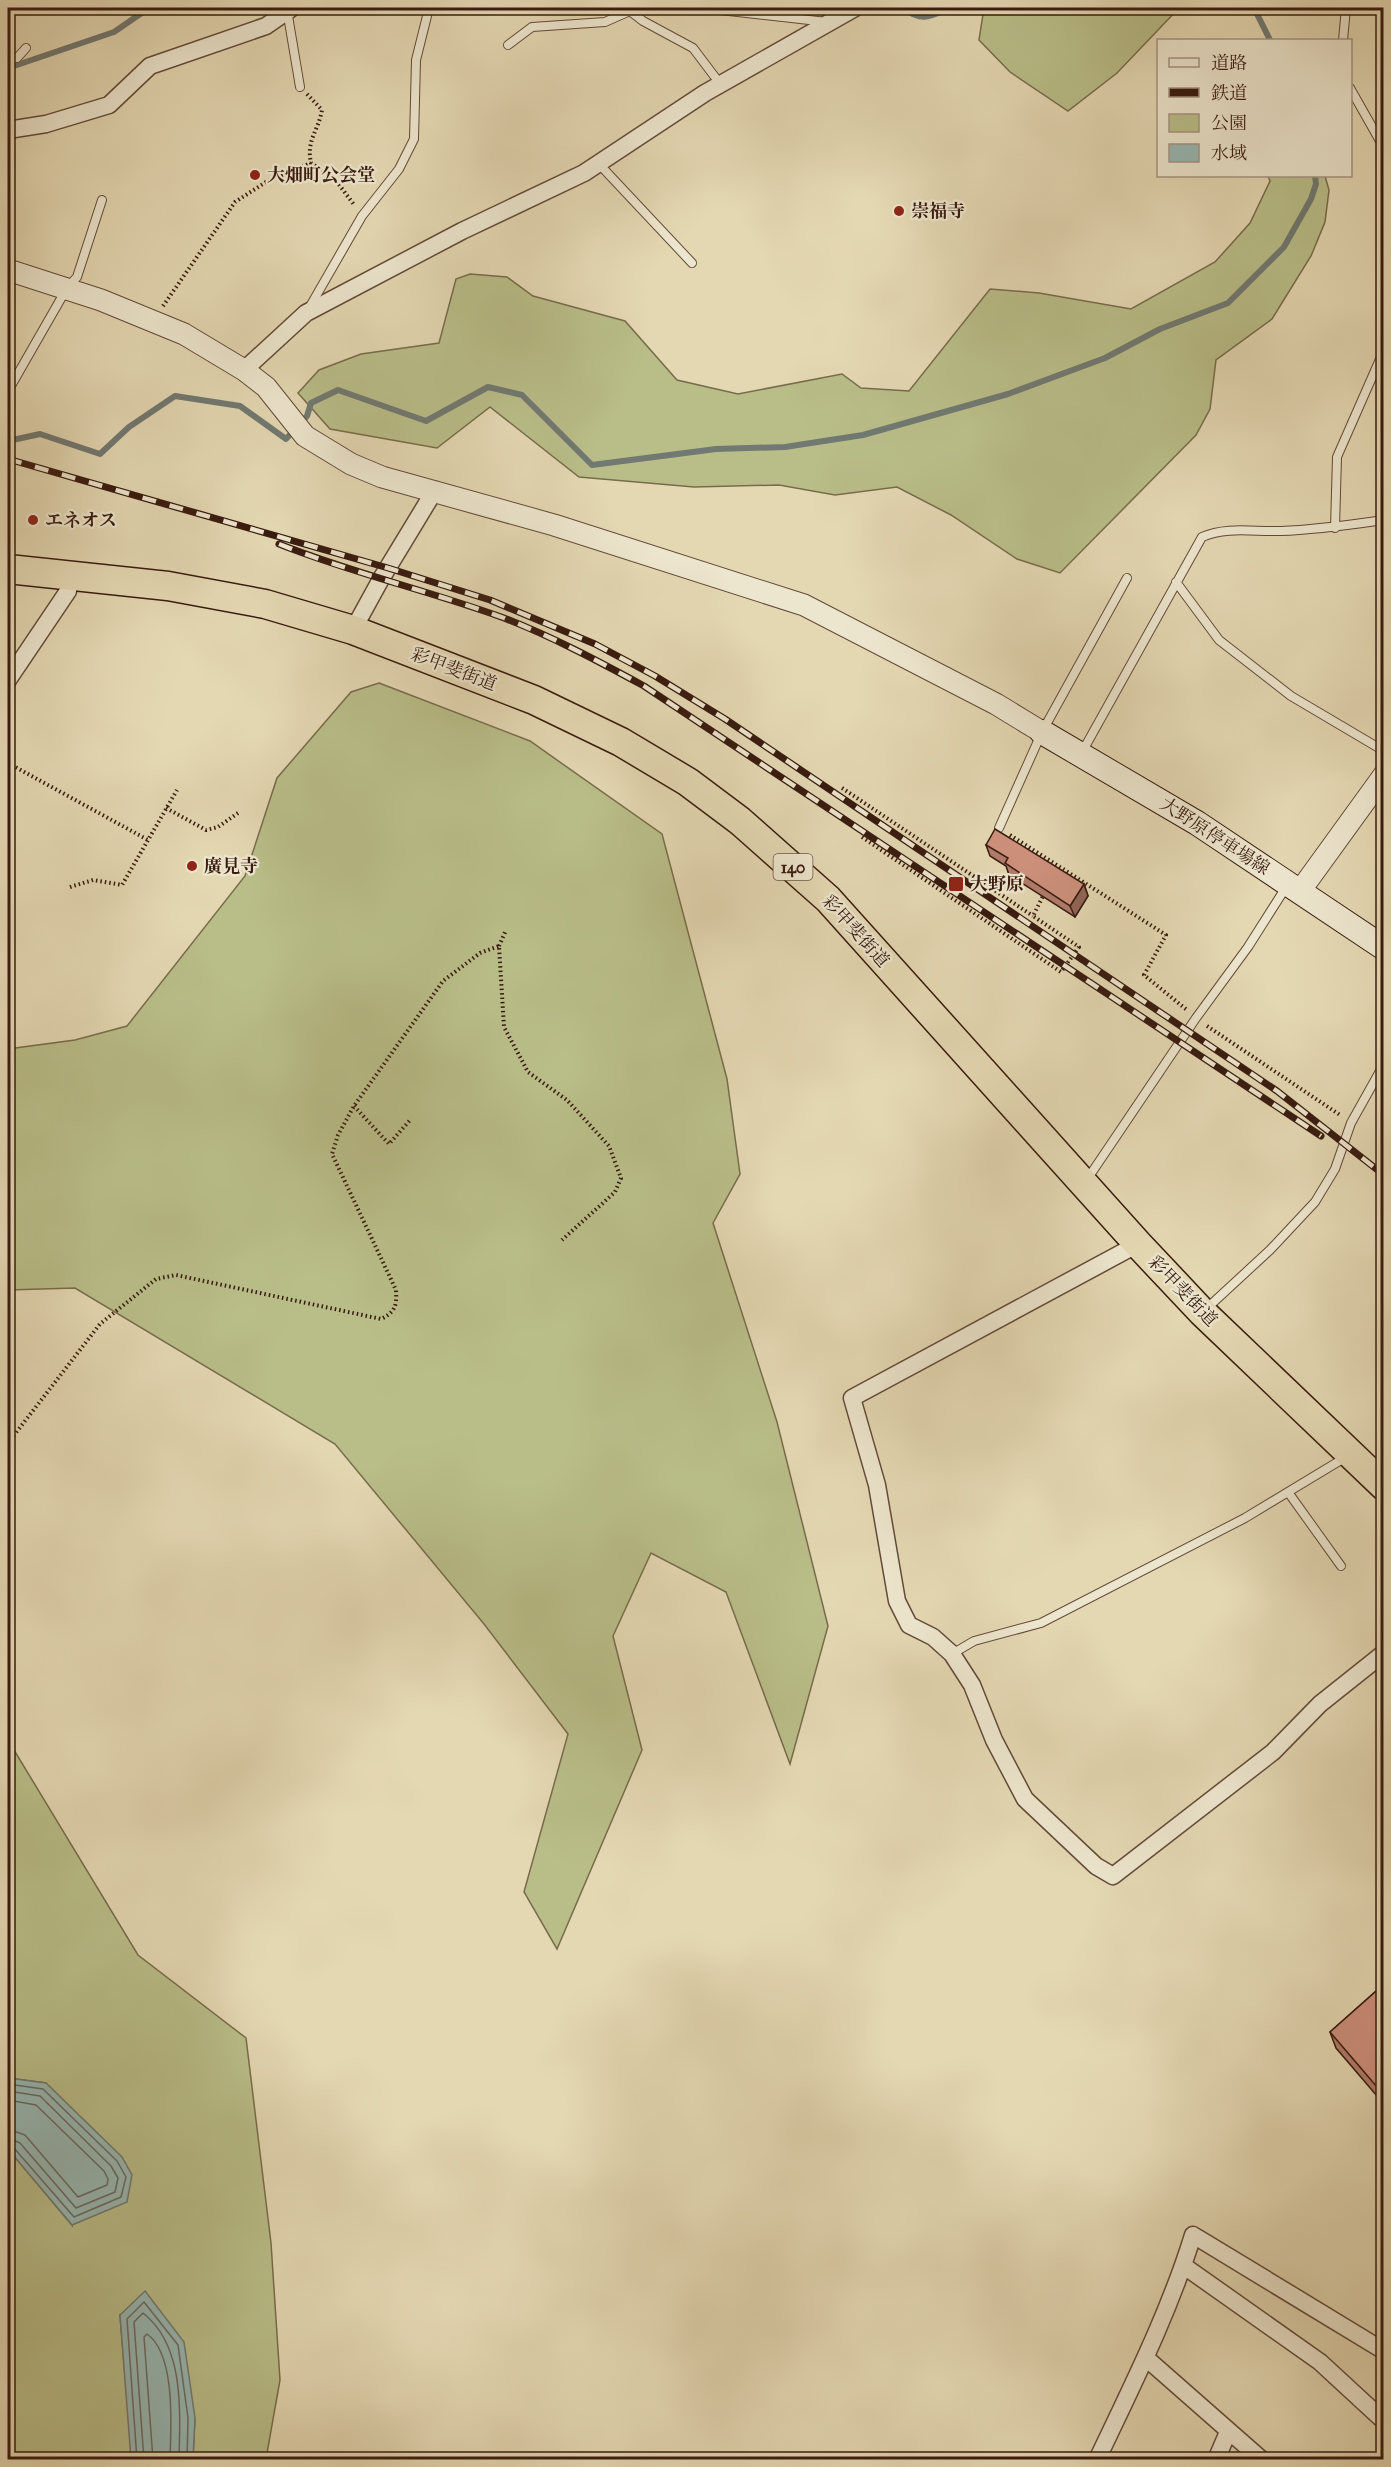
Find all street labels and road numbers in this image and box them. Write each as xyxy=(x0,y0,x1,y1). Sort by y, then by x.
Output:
street label: 彩甲斐街道 xyxy=(408,643,500,695)
street label: 大野原停車場線 xyxy=(1156,792,1274,880)
road number: 140 xyxy=(774,854,812,880)
street label: 彩甲斐街道 xyxy=(818,890,894,972)
street label: 彩甲斐街道 xyxy=(1144,1251,1222,1331)

